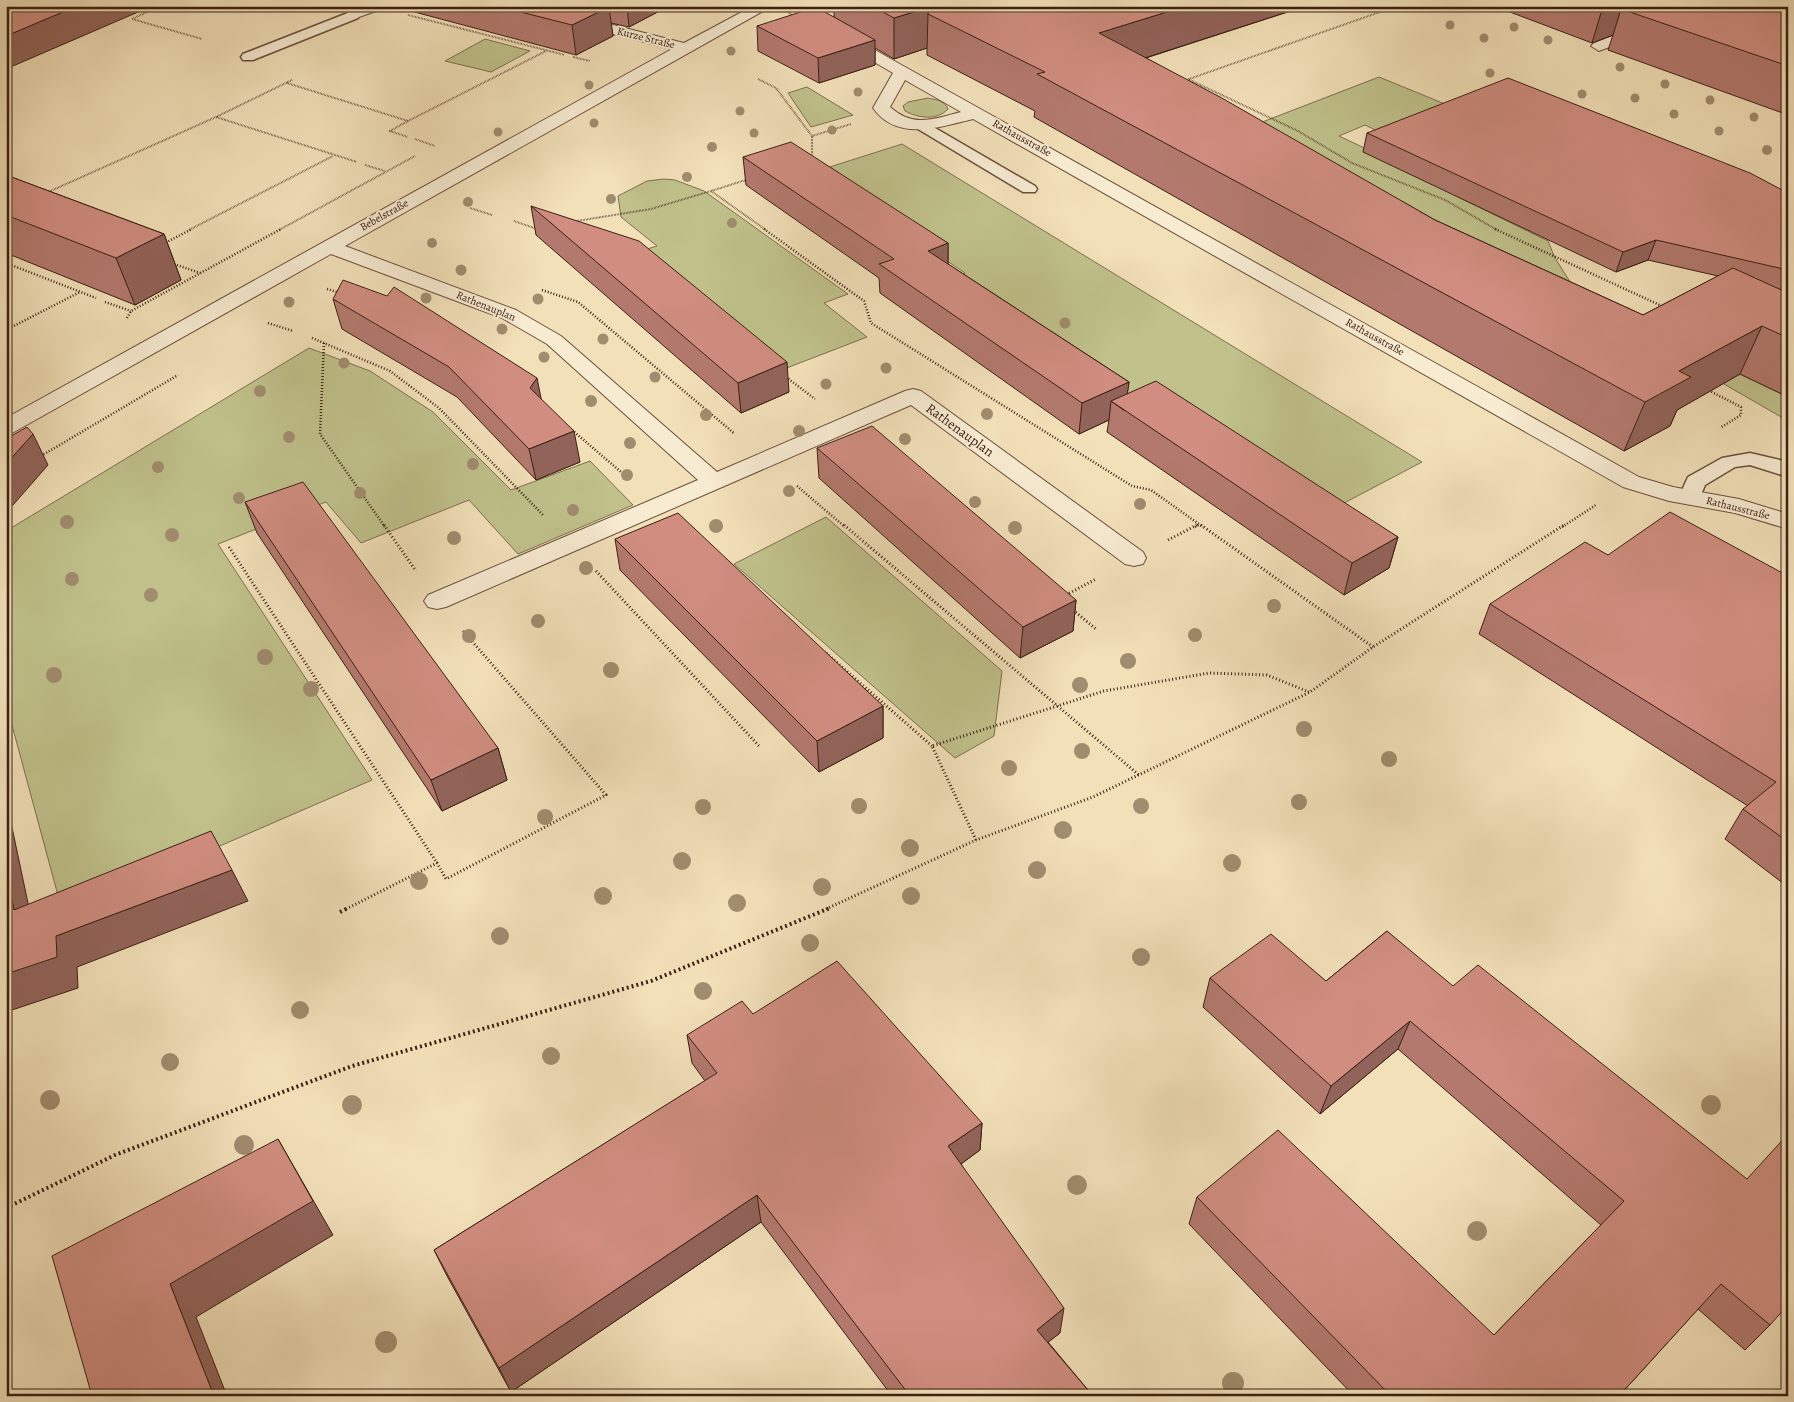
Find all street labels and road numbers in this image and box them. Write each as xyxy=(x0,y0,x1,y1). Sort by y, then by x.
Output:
street label: Kurze Straße xyxy=(615,24,677,52)
street label: Rathausstraße xyxy=(990,116,1054,160)
street label: Bebelstraße xyxy=(357,195,411,234)
street label: Rathenauplan xyxy=(454,287,518,325)
street label: Rathausstraße xyxy=(1343,315,1407,359)
street label: Rathenauplan xyxy=(922,399,998,461)
street label: Rathausstraße xyxy=(1704,493,1772,523)

